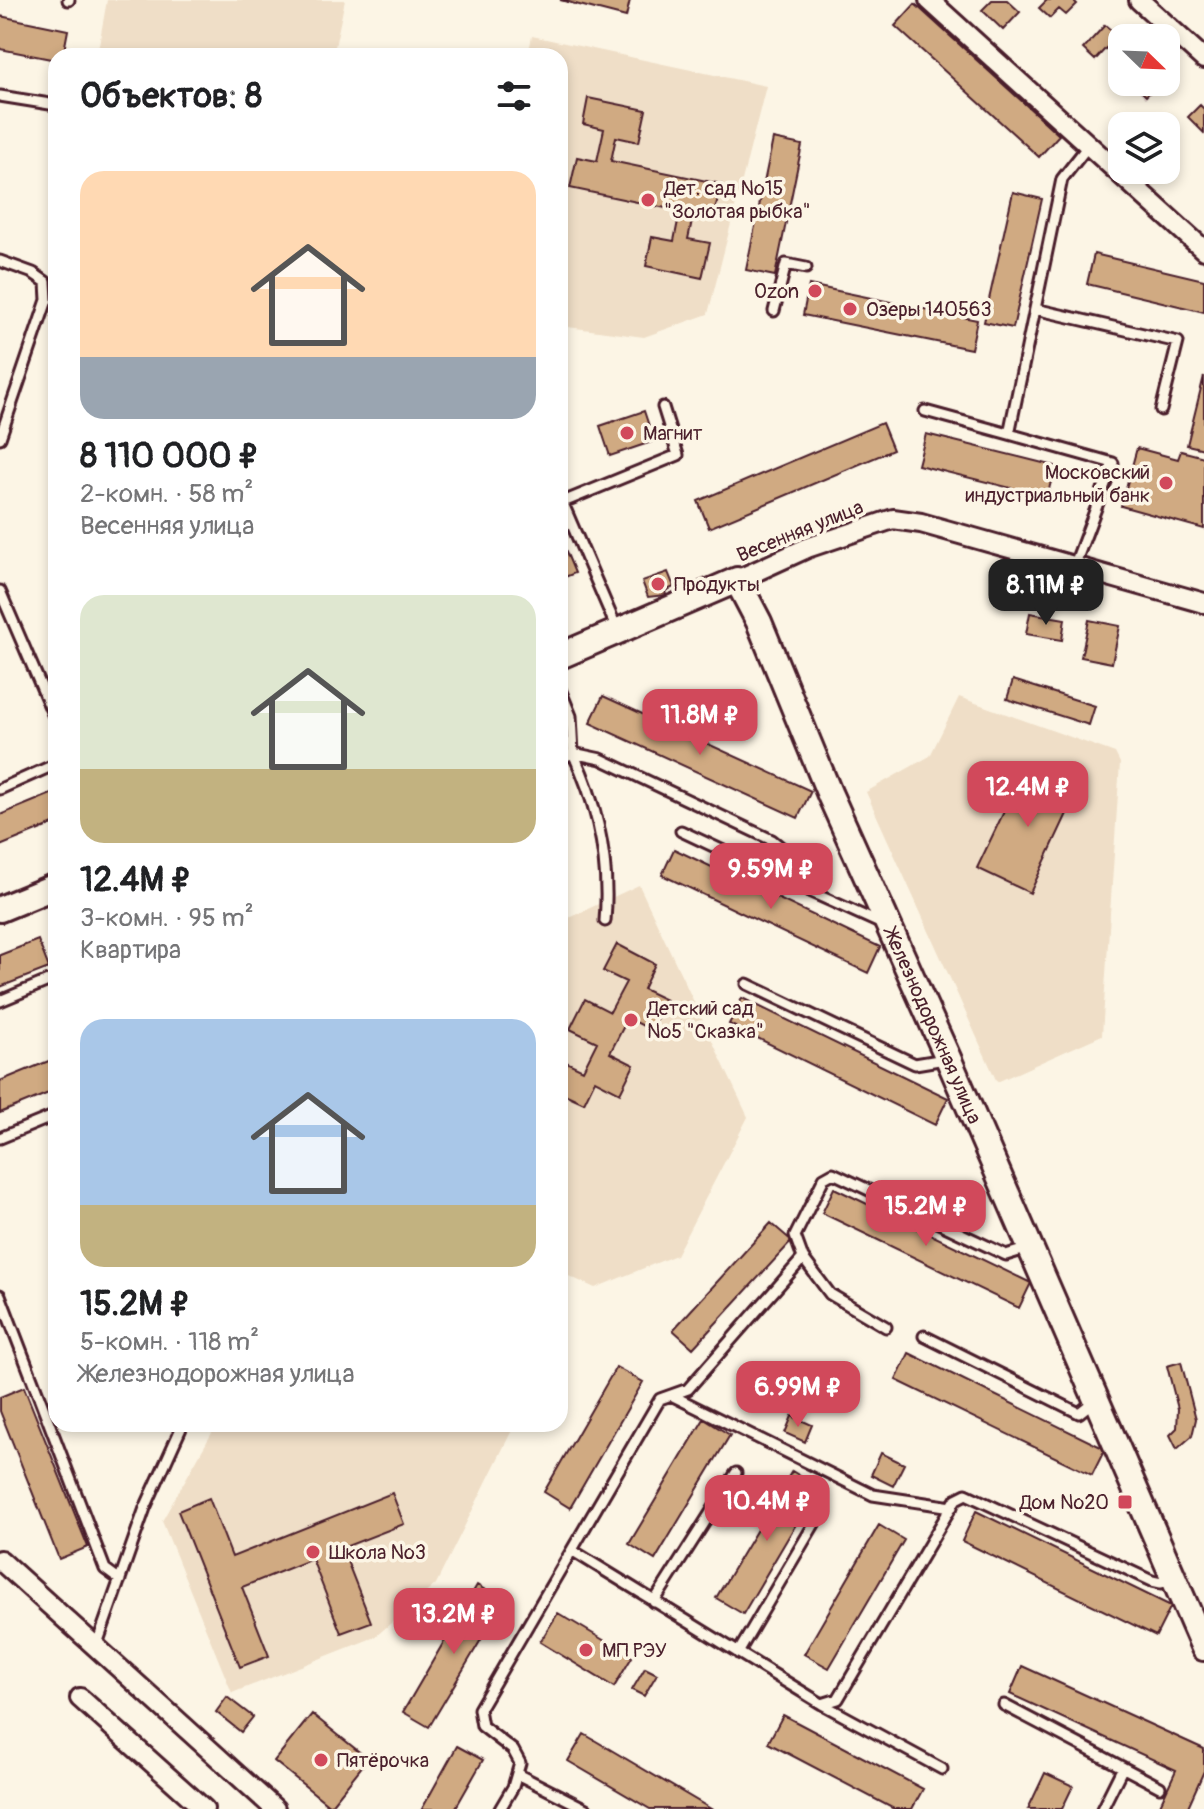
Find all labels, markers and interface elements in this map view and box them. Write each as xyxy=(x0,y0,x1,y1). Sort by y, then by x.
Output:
north arrow xyxy=(1108,24,1180,96)
map controls xyxy=(1108,24,1180,184)
icon: filters xyxy=(492,74,536,118)
text: Объектов: 8 xyxy=(80,75,262,118)
button: layers xyxy=(1108,112,1180,184)
place label: Дет. сад №15 "Золотая рыбка" xyxy=(663,176,811,224)
marker: Дет. сад №15 "Золотая рыбка" xyxy=(639,191,657,209)
icon: home xyxy=(236,223,380,367)
place label: Ozon xyxy=(754,279,799,304)
marker: Ozon xyxy=(806,282,824,300)
place label: Озеры 140563 xyxy=(866,297,992,322)
marker: Озеры 140563 xyxy=(841,300,859,318)
place label: Магнит xyxy=(643,421,702,446)
marker: Магнит xyxy=(618,424,636,442)
text: 8 110 000 ₽ xyxy=(80,435,259,478)
place label: Московский индустриальный банк xyxy=(966,460,1150,508)
marker: Московский индустриальный банк xyxy=(1157,474,1175,492)
text: 2-комн. · 58 m² xyxy=(80,478,253,510)
street label: Весенняя улица xyxy=(733,494,867,568)
text: Весенняя улица xyxy=(80,510,254,542)
pin: 8.11M ₽ xyxy=(972,559,1120,627)
text: 8.11M ₽ xyxy=(1006,569,1086,601)
place label: Продукты xyxy=(674,572,760,597)
marker: Продукты xyxy=(649,575,667,593)
icon: home xyxy=(236,647,380,791)
pin: 11.8M ₽ xyxy=(626,689,774,757)
text: 11.8M ₽ xyxy=(660,699,740,731)
pin: 12.4M ₽ xyxy=(954,761,1102,829)
text: 12.4M ₽ xyxy=(985,771,1071,803)
pin: 9.59M ₽ xyxy=(697,843,845,911)
text: 9.59M ₽ xyxy=(728,853,814,885)
text: 12.4M ₽ xyxy=(80,859,192,902)
text: 3-комн. · 95 m² xyxy=(80,902,254,934)
street label: Железнодорожная улица xyxy=(878,922,987,1128)
text: Квартира xyxy=(80,934,181,966)
place label: Детский сад №5 "Сказка" xyxy=(646,996,764,1044)
marker: Детский сад №5 "Сказка" xyxy=(622,1011,640,1029)
icon: home xyxy=(236,1071,380,1215)
pin: 15.2M ₽ xyxy=(852,1180,1000,1248)
text: 15.2M ₽ xyxy=(884,1190,968,1222)
text: 15.2M ₽ xyxy=(80,1283,190,1326)
text: 5-комн. · 118 m² xyxy=(80,1326,259,1358)
text: Железнодорожная улица xyxy=(80,1358,354,1390)
pin: 6.99M ₽ xyxy=(724,1361,872,1429)
text: 6.99M ₽ xyxy=(754,1371,842,1403)
pin: 10.4M ₽ xyxy=(693,1475,841,1543)
text: 10.4M ₽ xyxy=(723,1485,811,1517)
place label: Дом №20 xyxy=(1019,1490,1109,1515)
marker: Дом №20 xyxy=(1116,1493,1134,1511)
place label: Школа №3 xyxy=(329,1540,426,1565)
marker: Школа №3 xyxy=(304,1543,322,1561)
pin: 13.2M ₽ xyxy=(380,1588,528,1656)
text: 13.2M ₽ xyxy=(412,1598,496,1630)
place label: МП РЭУ xyxy=(602,1638,667,1663)
marker: МП РЭУ xyxy=(577,1641,595,1659)
place label: Пятёрочка xyxy=(337,1748,429,1773)
marker: Пятёрочка xyxy=(312,1751,330,1769)

